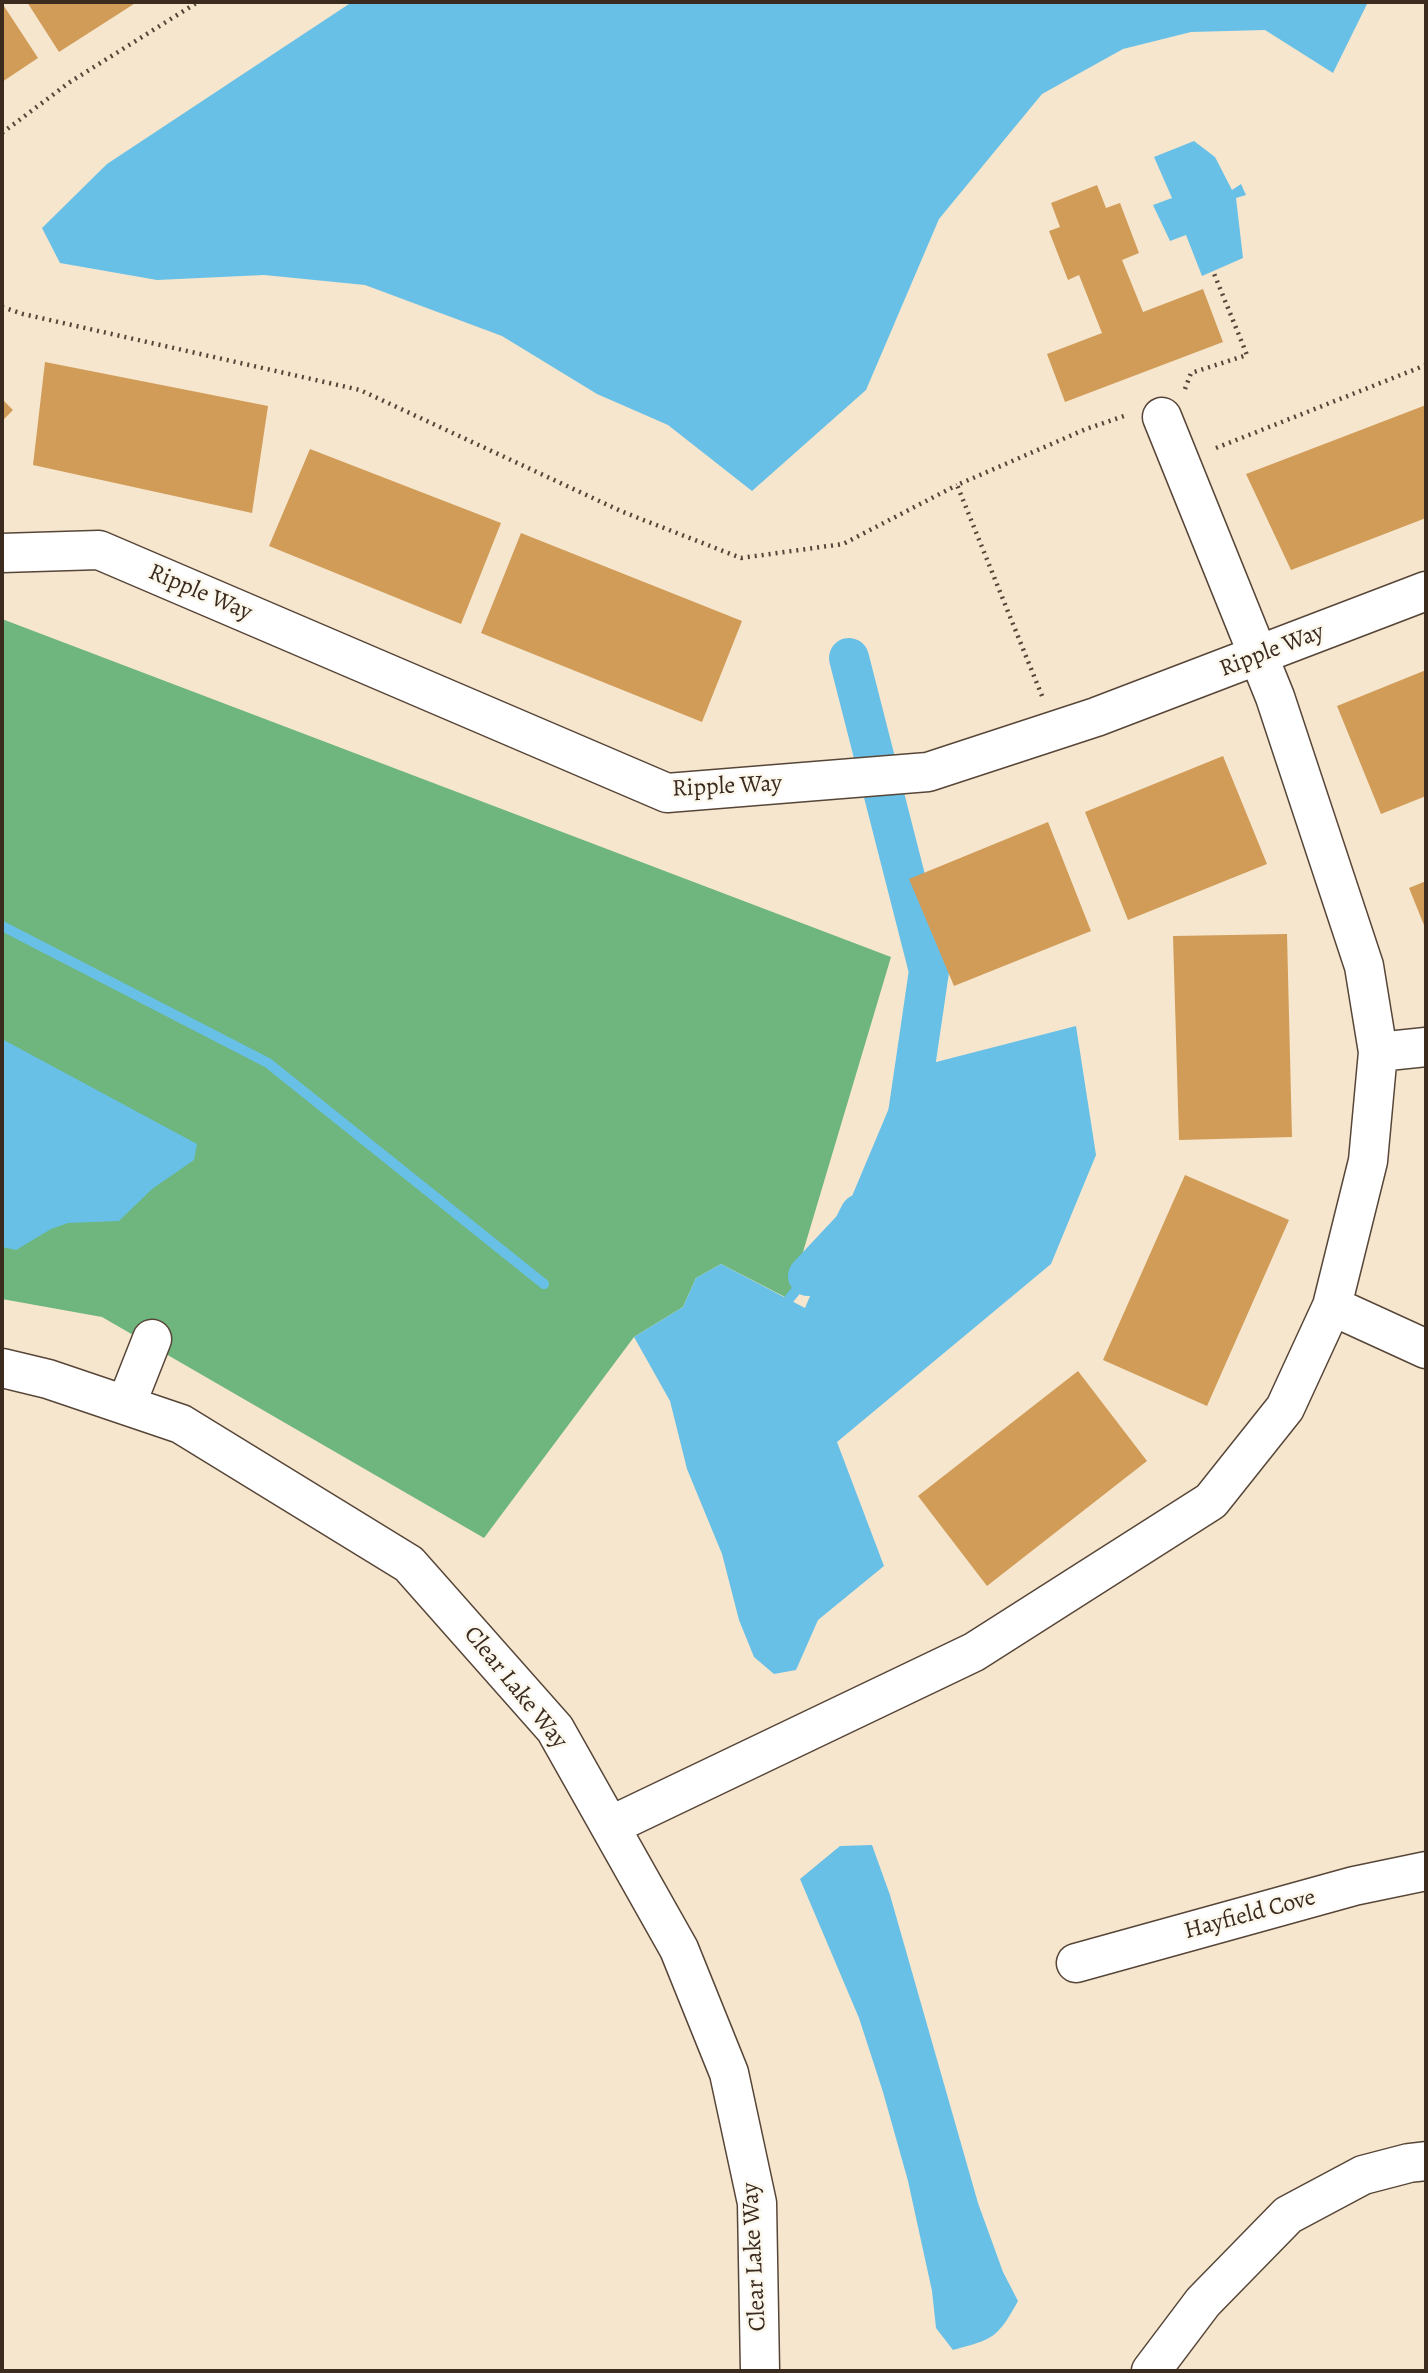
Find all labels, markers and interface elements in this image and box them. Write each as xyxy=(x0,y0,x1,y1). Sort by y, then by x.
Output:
street label: Ripple Way xyxy=(144,558,256,628)
street label: Ripple Way xyxy=(1216,618,1328,684)
street label: Ripple Way xyxy=(671,770,783,804)
street label: Clear Lake Way xyxy=(457,1621,573,1755)
street label: Hayfield Cove xyxy=(1181,1884,1319,1946)
street label: Clear Lake Way xyxy=(737,2182,773,2332)

